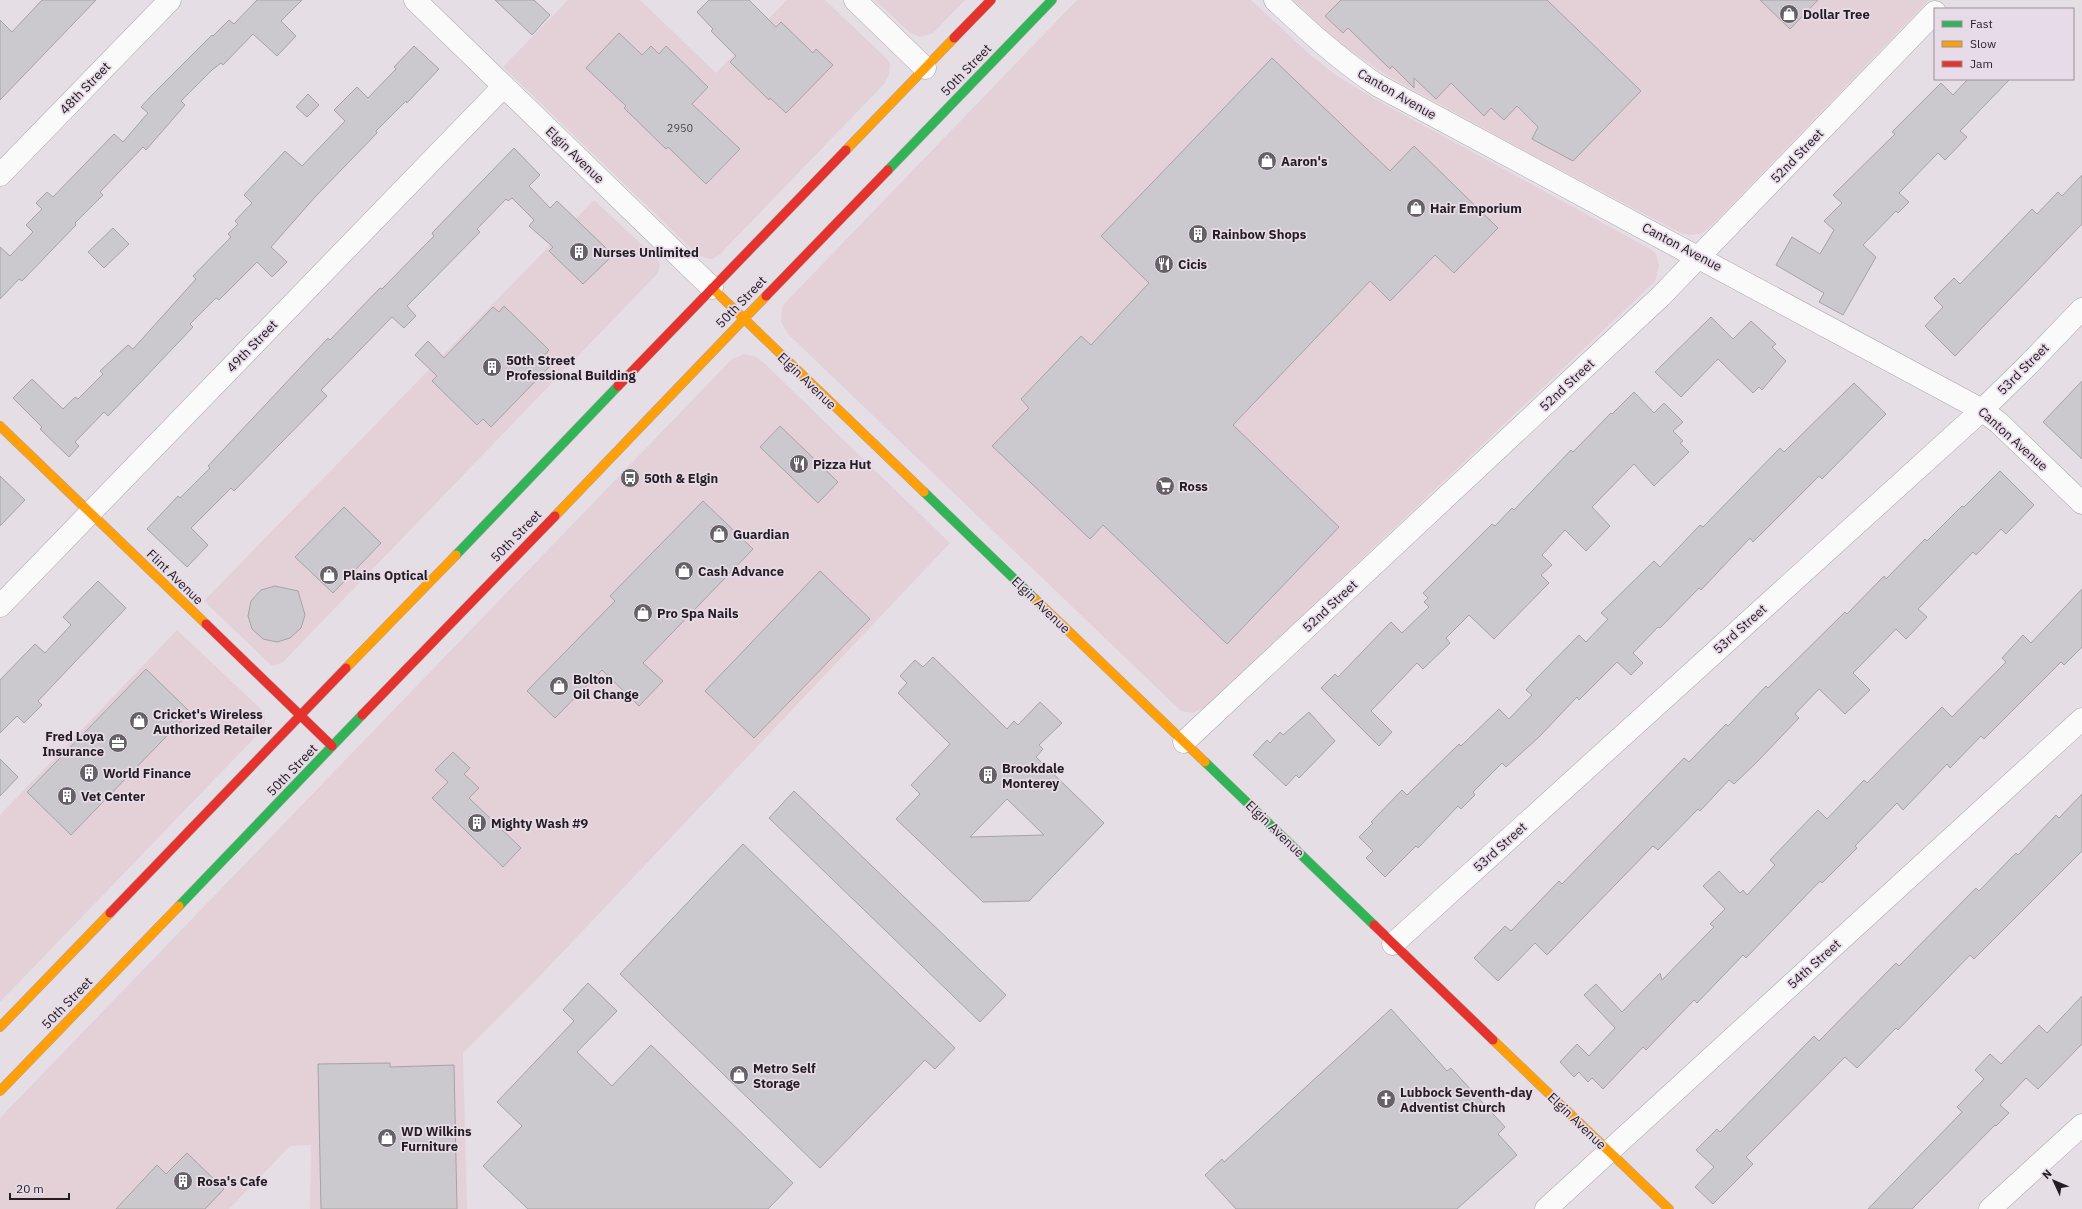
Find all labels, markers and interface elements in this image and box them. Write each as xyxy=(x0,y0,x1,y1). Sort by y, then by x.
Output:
shop icon: Dollar Tree xyxy=(1778,3,1800,25)
place label: Dollar Tree xyxy=(1803,6,1870,23)
legend xyxy=(1934,8,2074,80)
text: Fast xyxy=(1970,16,1993,31)
text: Slow xyxy=(1970,36,1996,51)
street label: 50th Street xyxy=(937,40,995,100)
text: Jam xyxy=(1970,56,1993,71)
street label: 48th Street xyxy=(56,58,114,118)
street label: Canton Avenue xyxy=(1355,65,1439,123)
house number: 2950 xyxy=(667,121,693,135)
street label: Elgin Avenue xyxy=(542,123,608,187)
street label: 52nd Street xyxy=(1767,125,1827,187)
shop icon: Aaron's xyxy=(1256,150,1278,172)
place label: Aaron's xyxy=(1281,153,1328,170)
shop icon: Hair Emporium xyxy=(1405,197,1427,219)
place label: Hair Emporium xyxy=(1430,200,1522,217)
street label: Canton Avenue xyxy=(1639,219,1725,275)
building icon: Rainbow Shops xyxy=(1187,223,1209,245)
place label: Rainbow Shops xyxy=(1212,226,1307,243)
building icon: Nurses Unlimited xyxy=(568,241,590,263)
place label: Nurses Unlimited xyxy=(593,244,699,261)
restaurant icon: Cicis xyxy=(1153,253,1175,275)
place label: Cicis xyxy=(1178,256,1208,273)
street label: 50th Street xyxy=(712,272,770,332)
street label: 49th Street xyxy=(223,316,281,376)
street label: 53rd Street xyxy=(1993,339,2053,399)
street label: Elgin Avenue xyxy=(774,349,840,413)
place label: 50th Street Professional Building xyxy=(506,352,636,384)
street label: 52nd Street xyxy=(1536,355,1598,415)
building icon: 50th Street Professional Building xyxy=(481,356,503,378)
street label: Canton Avenue xyxy=(1975,403,2051,475)
restaurant icon: Pizza Hut xyxy=(788,453,810,475)
place label: Pizza Hut xyxy=(813,456,871,473)
bus stop icon: 50th & Elgin xyxy=(619,467,641,489)
place label: 50th & Elgin xyxy=(644,470,718,487)
supermarket icon: Ross xyxy=(1154,475,1176,497)
place label: Ross xyxy=(1179,478,1208,495)
street label: 50th Street xyxy=(487,506,545,566)
shop icon: Guardian xyxy=(708,523,730,545)
place label: Guardian xyxy=(733,526,789,543)
street label: Flint Avenue xyxy=(143,546,207,608)
shop icon: Cash Advance xyxy=(673,560,695,582)
place label: Cash Advance xyxy=(698,563,784,580)
shop icon: Plains Optical xyxy=(318,564,340,586)
place label: Plains Optical xyxy=(343,567,428,584)
street label: Elgin Avenue xyxy=(1008,573,1074,637)
street label: 52nd Street xyxy=(1299,576,1361,636)
street label: 53rd Street xyxy=(1710,600,1770,658)
shop icon: Pro Spa Nails xyxy=(632,602,654,624)
place label: Pro Spa Nails xyxy=(657,605,739,622)
place label: Bolton Oil Change xyxy=(573,671,639,703)
shop icon: Bolton Oil Change xyxy=(548,675,570,697)
place label: Cricket's Wireless Authorized Retailer xyxy=(153,706,272,738)
shop icon: Cricket's Wireless Authorized Retailer xyxy=(128,710,150,732)
place label: Fred Loya Insurance xyxy=(42,728,104,760)
office icon: Fred Loya Insurance xyxy=(107,732,129,754)
street label: 50th Street xyxy=(263,740,321,800)
place label: Brookdale Monterey xyxy=(1002,760,1064,792)
building icon: World Finance xyxy=(78,762,100,784)
building icon: Brookdale Monterey xyxy=(977,764,999,786)
place label: World Finance xyxy=(103,765,191,782)
building icon: Vet Center xyxy=(56,785,78,807)
place label: Vet Center xyxy=(81,788,145,805)
street label: Elgin Avenue xyxy=(1242,797,1308,861)
building icon: Mighty Wash #9 xyxy=(466,812,488,834)
place label: Mighty Wash #9 xyxy=(491,815,589,832)
street label: 53rd Street xyxy=(1470,818,1530,876)
street label: 54th Street xyxy=(1784,936,1844,992)
street label: 50th Street xyxy=(38,973,96,1033)
place label: Metro Self Storage xyxy=(753,1060,816,1092)
shop icon: Metro Self Storage xyxy=(728,1064,750,1086)
place label: Lubbock Seventh-day Adventist Church xyxy=(1400,1084,1533,1116)
church icon: Lubbock Seventh-day Adventist Church xyxy=(1375,1088,1397,1110)
street label: Elgin Avenue xyxy=(1544,1089,1610,1153)
place label: WD Wilkins Furniture xyxy=(401,1123,472,1155)
shop icon: WD Wilkins Furniture xyxy=(376,1127,398,1149)
north arrow xyxy=(2034,1161,2074,1201)
text: N xyxy=(2039,1166,2055,1182)
building icon: Rosa's Cafe xyxy=(172,1170,194,1192)
place label: Rosa's Cafe xyxy=(197,1173,268,1190)
scale bar xyxy=(10,1175,69,1201)
text: 20 m xyxy=(16,1181,44,1196)

